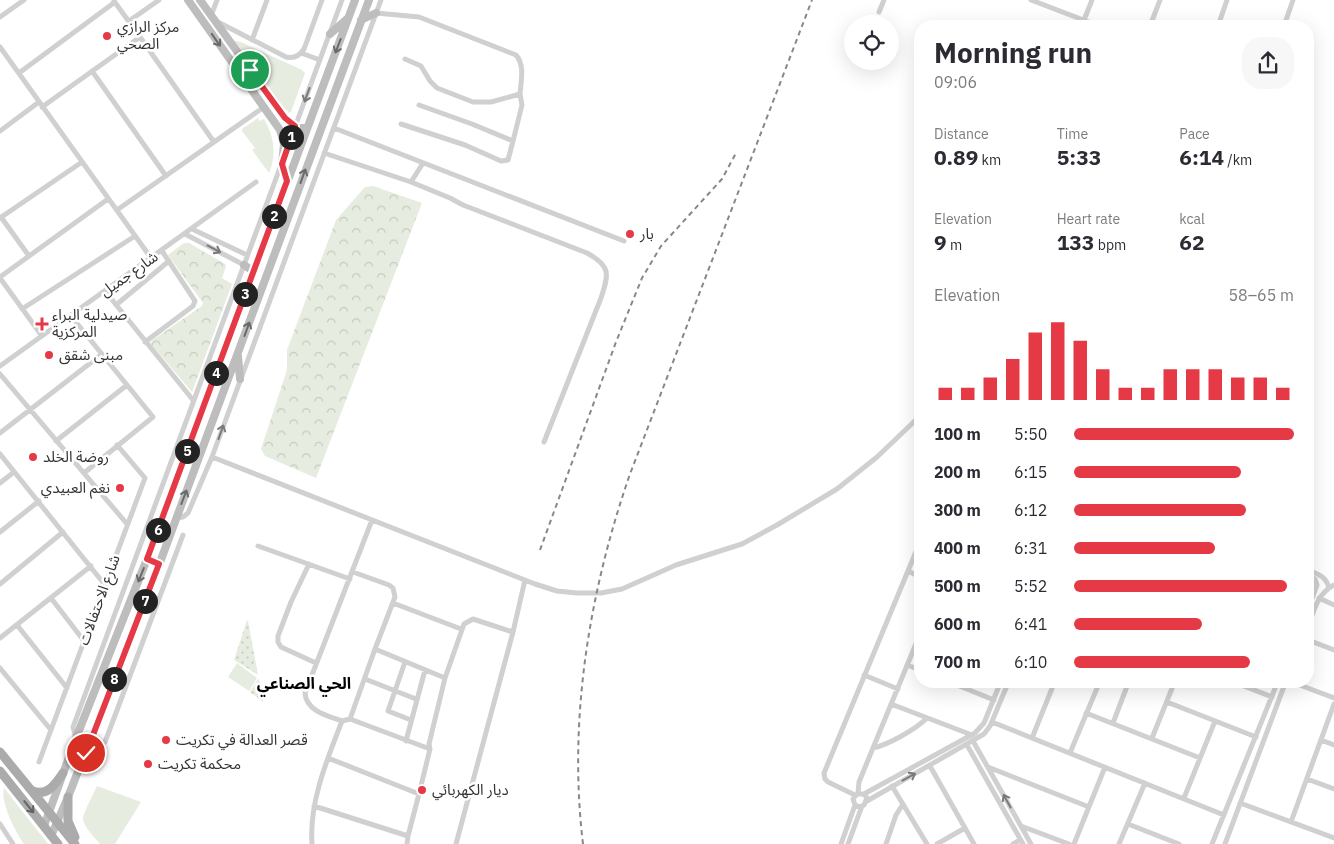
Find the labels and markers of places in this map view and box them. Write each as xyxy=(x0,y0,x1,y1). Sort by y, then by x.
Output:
place label: مركز الرازي الصحي xyxy=(117,17,179,55)
marker: مركز الرازي الصحي xyxy=(101,30,113,42)
pin xyxy=(229,49,271,91)
pin: 1 xyxy=(278,124,304,150)
pin: 2 xyxy=(262,204,286,228)
place label: بار xyxy=(639,224,654,243)
marker: بار xyxy=(624,228,636,240)
pin: 3 xyxy=(232,282,258,306)
place label: صيدلية البراء المركزية xyxy=(52,305,127,341)
marker: صيدلية البراء المركزية xyxy=(36,318,48,330)
place label: مبنى شقق xyxy=(59,345,123,365)
marker: مبنى شقق xyxy=(43,349,55,361)
pin: 4 xyxy=(204,360,228,386)
pin: 5 xyxy=(174,438,200,464)
place label: روضة الخلد xyxy=(43,447,109,466)
marker: روضة الخلد xyxy=(27,451,39,463)
place label: نغم العبيدي xyxy=(41,478,110,499)
marker: نغم العبيدي xyxy=(114,482,126,494)
pin: 6 xyxy=(146,518,170,542)
pin: 7 xyxy=(132,588,158,614)
pin: 8 xyxy=(102,666,126,692)
place label: قصر العدالة في تكريت xyxy=(176,730,308,751)
pin xyxy=(65,732,107,774)
marker: قصر العدالة في تكريت xyxy=(160,734,172,746)
place label: محكمة تكريت xyxy=(158,754,241,773)
marker: محكمة تكريت xyxy=(142,758,154,770)
place label: ديار الكهربائي xyxy=(432,780,509,801)
marker: ديار الكهربائي xyxy=(416,784,428,796)

